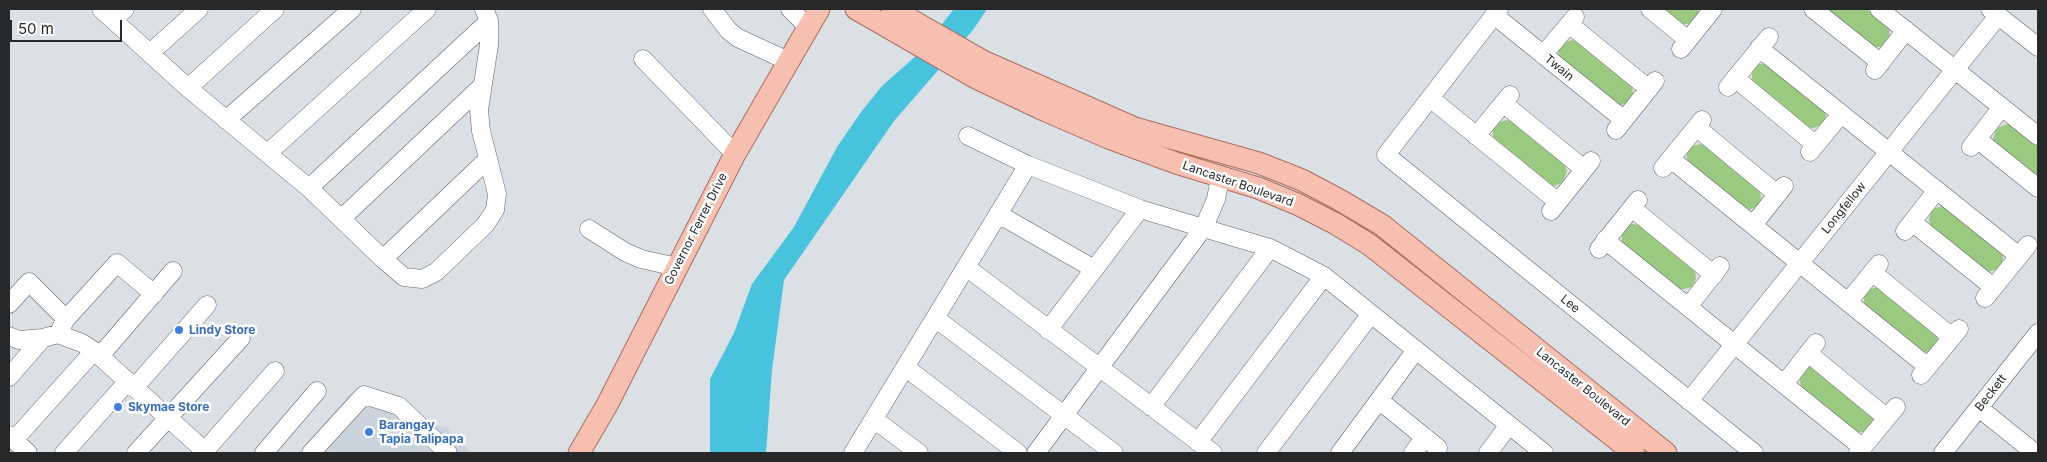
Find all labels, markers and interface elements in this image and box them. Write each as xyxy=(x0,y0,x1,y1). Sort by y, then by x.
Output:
scale bar xyxy=(12,10,125,42)
text: 50 m xyxy=(18,19,54,38)
street label: Twain xyxy=(1541,52,1577,84)
street label: Lancaster Boulevard xyxy=(1181,158,1295,210)
street label: Governor Ferrer Drive xyxy=(662,171,730,287)
street label: Longfellow xyxy=(1819,179,1869,237)
street label: Lee xyxy=(1557,292,1583,316)
place label: Lindy Store xyxy=(189,323,255,337)
marker: Lindy Store xyxy=(173,324,185,336)
street label: Lancaster Boulevard xyxy=(1533,345,1633,429)
street label: Beckett xyxy=(1972,372,2010,414)
place label: Skymae Store xyxy=(128,400,209,414)
marker: Skymae Store xyxy=(112,401,124,413)
place label: Barangay Tapia Talipapa xyxy=(379,418,464,446)
marker: Barangay Tapia Talipapa xyxy=(363,426,375,438)

